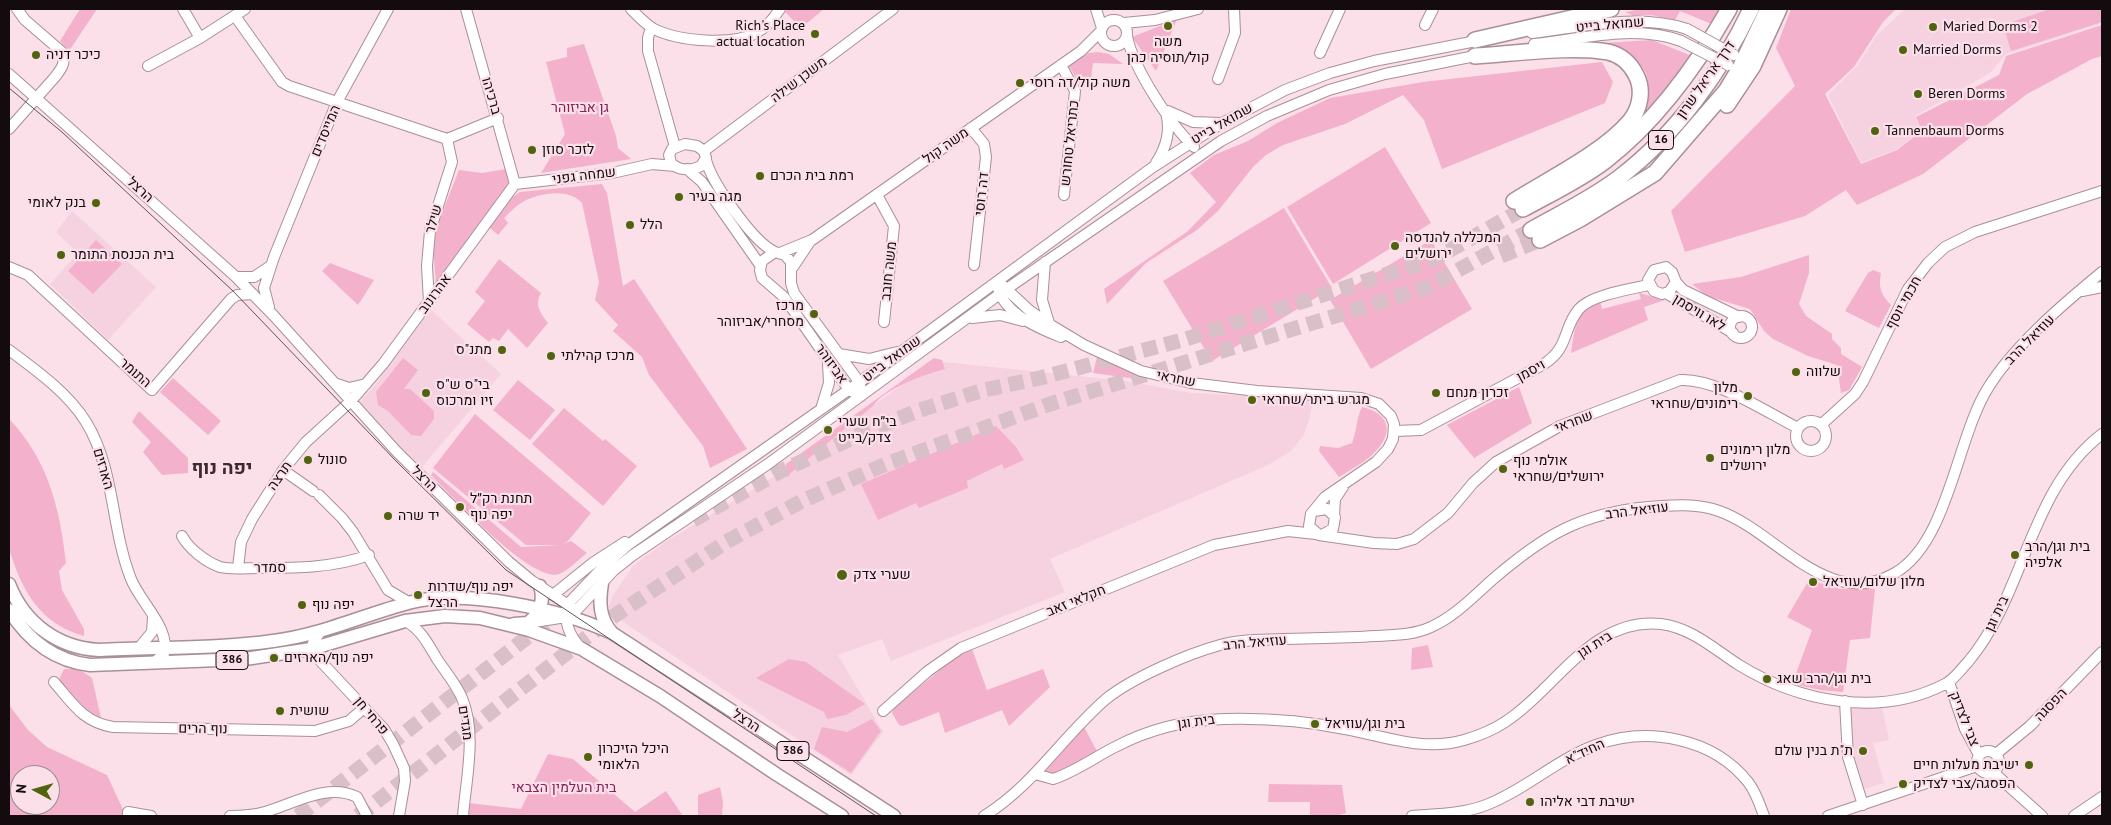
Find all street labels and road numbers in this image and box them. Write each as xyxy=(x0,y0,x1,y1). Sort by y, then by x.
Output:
street label: שמואל בייט xyxy=(1575,14,1645,36)
street label: דרך אריאל שרון xyxy=(1673,38,1739,122)
street label: משכן שילה xyxy=(768,53,830,107)
street label: ברכיהו xyxy=(478,75,504,117)
street label: כתריאל טחורש xyxy=(1057,99,1083,187)
street label: שמואל בייט xyxy=(1188,100,1256,148)
street label: המייסדים xyxy=(308,102,344,160)
street label: משה קול xyxy=(920,124,972,168)
road number: 16 xyxy=(1648,130,1674,150)
street label: שמחה גפני xyxy=(551,164,617,188)
street label: דה רוסי xyxy=(971,172,993,216)
street label: הרצל xyxy=(123,174,157,206)
street label: שילר xyxy=(422,203,446,235)
street label: משה חובב xyxy=(878,241,900,301)
street label: אהרונוב xyxy=(415,271,455,317)
street label: חכמי יוסף xyxy=(1882,273,1926,333)
street label: לאו וויסמן xyxy=(1670,291,1728,335)
street label: עוזיאל הרב xyxy=(2002,312,2058,368)
street label: שמואל בייט xyxy=(859,332,925,386)
street label: אביזוהר xyxy=(811,341,851,387)
street label: התומר xyxy=(116,355,154,391)
street label: ויסמן xyxy=(1514,356,1548,386)
street label: שחראי xyxy=(1155,367,1197,391)
street label: שחראי xyxy=(1552,407,1596,437)
street label: הארזים xyxy=(89,446,117,492)
street label: תרצה xyxy=(264,458,296,494)
street label: הרצל xyxy=(407,463,441,495)
street label: עוזיאל הרב xyxy=(1604,499,1670,523)
street label: סמדר xyxy=(254,559,286,577)
street label: חקלאי זאב xyxy=(1044,581,1108,621)
street label: בית וגן xyxy=(1981,593,2013,635)
street label: בית וגן xyxy=(1575,628,1615,662)
street label: עוזיאל הרב xyxy=(1222,632,1288,654)
road number: 386 xyxy=(216,650,248,670)
street label: הפסגה xyxy=(2031,685,2071,725)
street label: צבי לצדיק xyxy=(1945,689,1983,749)
street label: פרחי חן xyxy=(350,694,392,738)
street label: מגדים xyxy=(454,705,476,741)
street label: הרצל xyxy=(729,706,763,736)
street label: בית וגן xyxy=(1176,711,1216,733)
street label: נוף הרים xyxy=(178,720,228,738)
street label: החיד"א xyxy=(1562,736,1608,768)
road number: 386 xyxy=(777,741,809,760)

